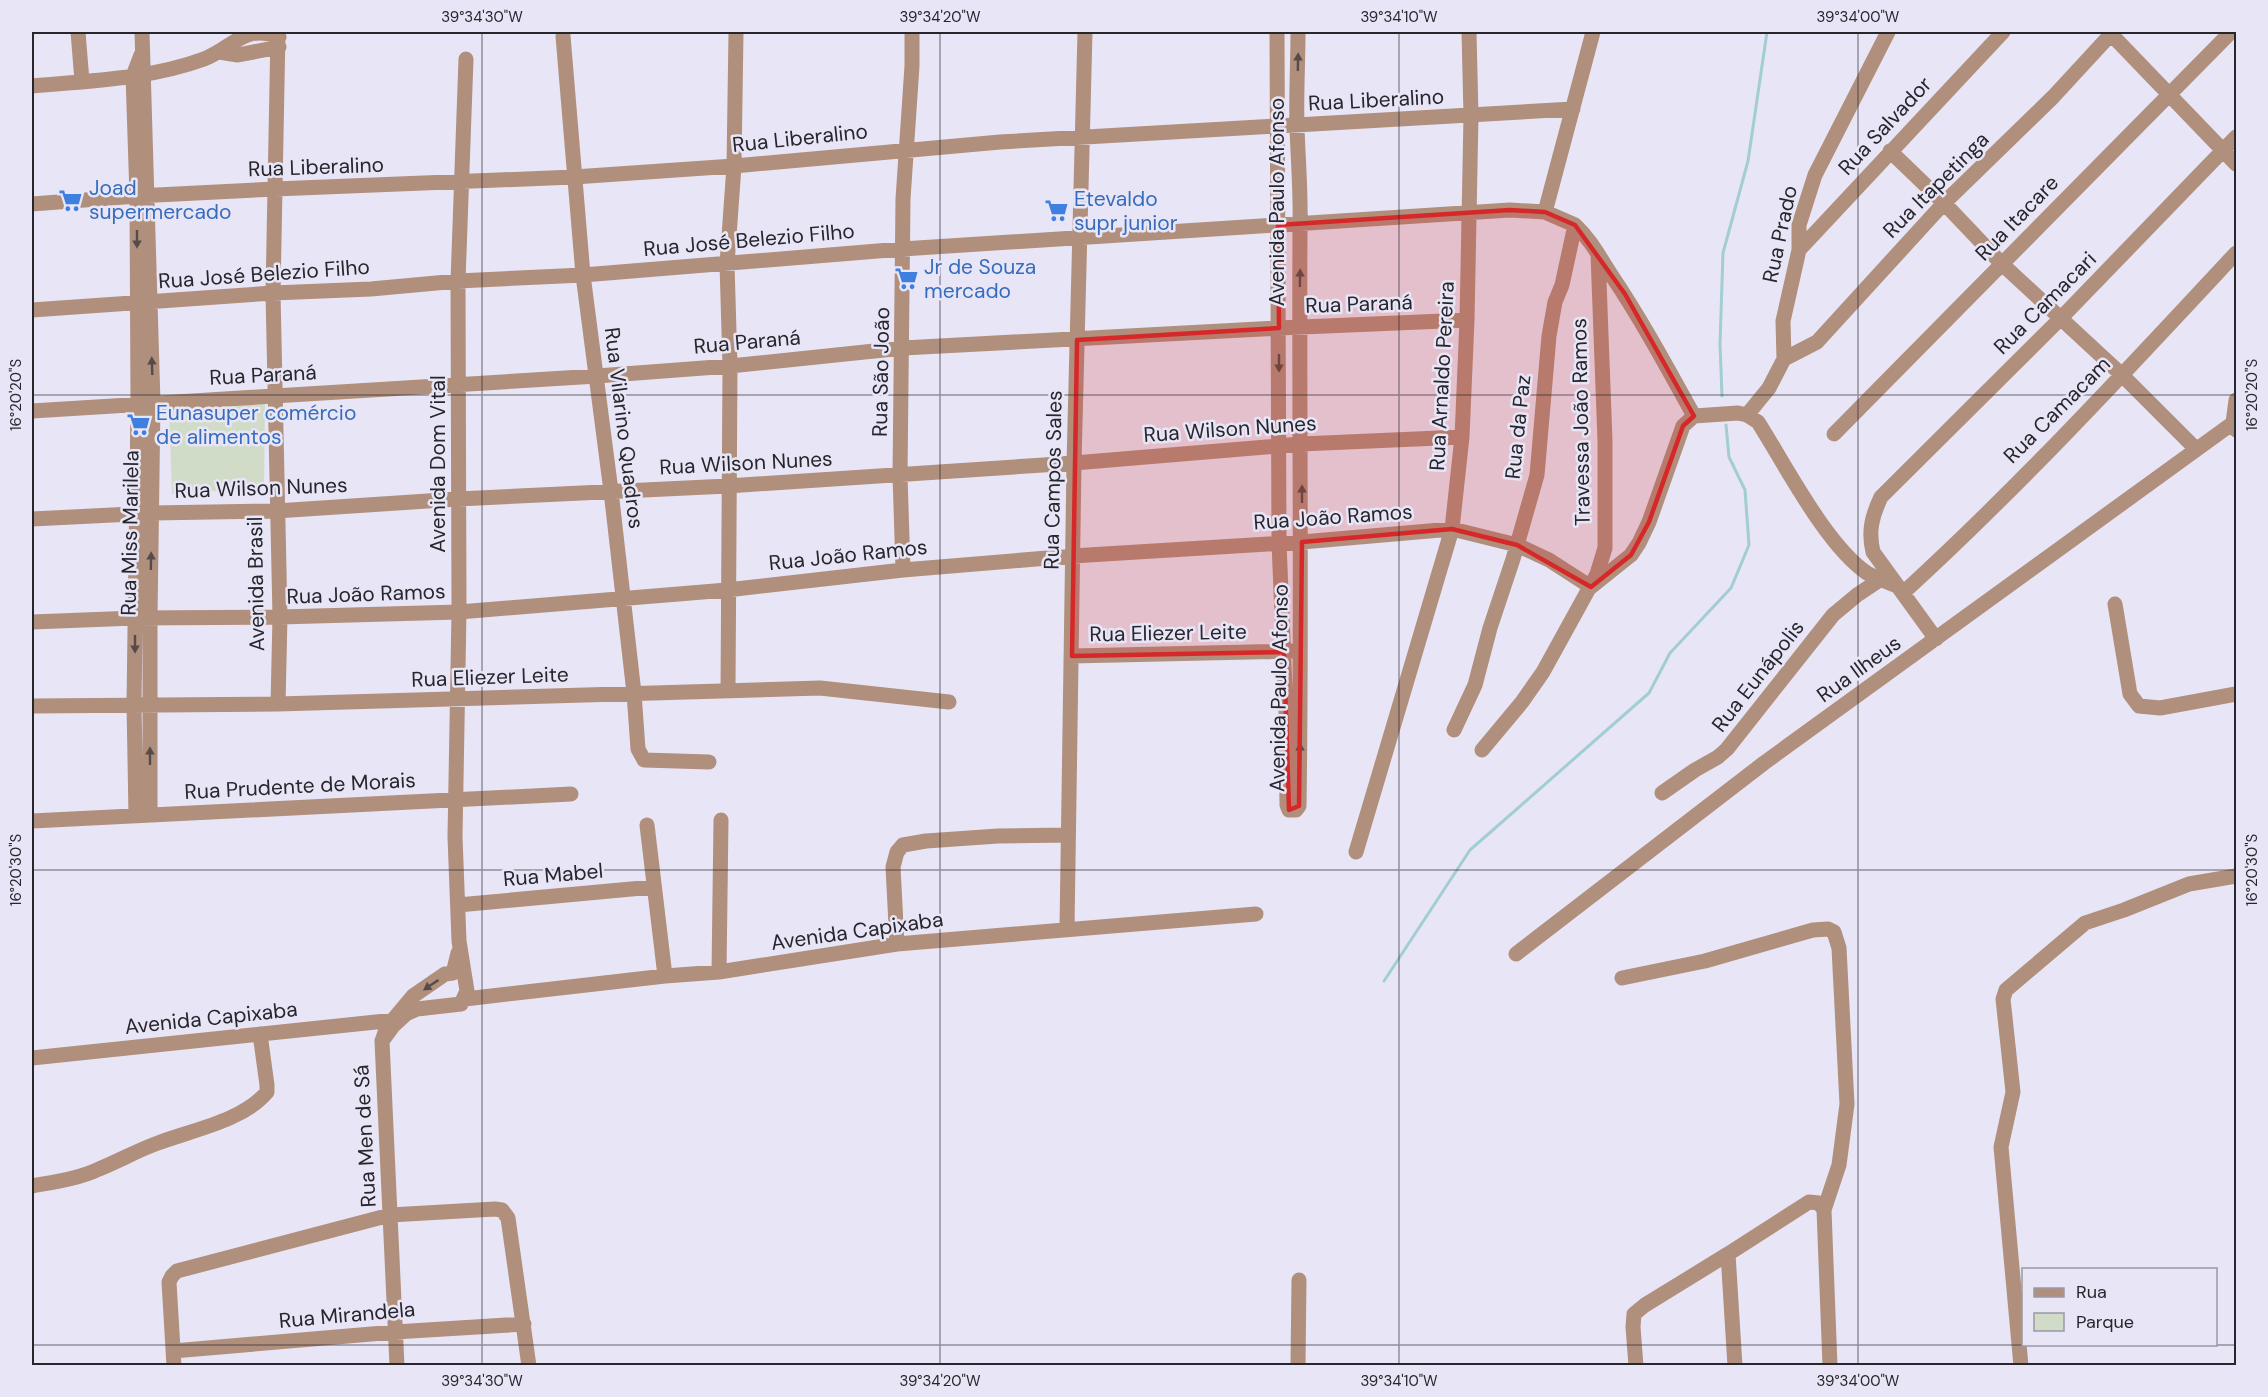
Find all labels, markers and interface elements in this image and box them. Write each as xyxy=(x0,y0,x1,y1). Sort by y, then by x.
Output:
text: 39°34'30"W xyxy=(441,7,523,27)
text: 39°34'20"W xyxy=(900,7,981,27)
text: 39°34'10"W xyxy=(1360,7,1438,27)
text: 39°34'00"W xyxy=(1817,7,1900,27)
one-way arrow xyxy=(1293,53,1303,72)
street label: Rua Salvador xyxy=(1832,71,1938,181)
street label: Rua Liberalino xyxy=(1307,82,1445,118)
street label: Avenida Paulo Afonso xyxy=(1263,98,1291,306)
street label: Rua Liberalino xyxy=(731,117,869,159)
street label: Rua Itapetinga xyxy=(1877,126,1995,244)
street label: Rua Liberalino xyxy=(247,151,385,183)
street label: Rua Itacare xyxy=(1969,169,2065,267)
place label: Joad supermercado xyxy=(89,174,232,226)
street label: Rua Prado xyxy=(1756,183,1804,285)
place label: Etevaldo supr junior xyxy=(1074,185,1178,237)
supermarket icon: Joad supermercado xyxy=(58,187,84,213)
supermarket icon: Etevaldo supr junior xyxy=(1043,198,1069,224)
street label: Rua José Belezio Filho xyxy=(642,217,856,263)
one-way arrow xyxy=(132,230,142,249)
street label: Rua Camacari xyxy=(1988,246,2102,360)
street label: Rua José Belezio Filho xyxy=(157,253,371,295)
place label: Jr de Souza mercado xyxy=(924,253,1036,305)
supermarket icon: Jr de Souza mercado xyxy=(893,266,919,292)
one-way arrow xyxy=(1295,269,1304,288)
street label: Rua Arnaldo Pereira xyxy=(1423,281,1461,471)
street label: Rua Paraná xyxy=(1305,288,1413,320)
street label: Rua São João xyxy=(866,307,896,437)
street label: Travessa João Ramos xyxy=(1565,318,1597,526)
street label: Rua Paraná xyxy=(692,323,802,361)
street label: Rua Vilarino Quadros xyxy=(598,326,650,530)
street label: Rua Camacam xyxy=(1998,351,2116,469)
one-way arrow xyxy=(1274,353,1284,372)
one-way arrow xyxy=(147,356,157,375)
street label: Rua Paraná xyxy=(209,358,317,392)
text: 16°20'20"S xyxy=(6,359,26,431)
text: 16°20'20"S xyxy=(2242,359,2262,431)
street label: Rua da Paz xyxy=(1499,374,1537,480)
street label: Avenida Dom Vital xyxy=(424,375,452,553)
street label: Rua Campos Sales xyxy=(1037,390,1069,570)
place label: Eunasuper comércio de alimentos xyxy=(156,399,356,451)
street label: Rua Wilson Nunes xyxy=(1143,409,1317,449)
supermarket icon: Eunasuper comércio de alimentos xyxy=(125,412,151,438)
street label: Rua Wilson Nunes xyxy=(659,444,833,482)
street label: Rua Miss Marilela xyxy=(115,450,145,616)
street label: Rua Wilson Nunes xyxy=(174,471,348,505)
one-way arrow xyxy=(1297,485,1307,504)
street label: Rua João Ramos xyxy=(1253,497,1413,537)
street label: Avenida Brasil xyxy=(241,516,271,652)
street label: Rua João Ramos xyxy=(767,533,929,577)
one-way arrow xyxy=(147,551,156,570)
street label: Rua João Ramos xyxy=(286,577,446,611)
street label: Avenida Paulo Afonso xyxy=(1263,584,1295,792)
street label: Rua Eunápolis xyxy=(1705,614,1811,738)
street label: Rua Eliezer Leite xyxy=(1089,618,1247,648)
street label: Rua Ilheus xyxy=(1811,629,1907,709)
one-way arrow xyxy=(130,635,140,654)
street label: Rua Eliezer Leite xyxy=(411,660,569,694)
one-way arrow xyxy=(1295,743,1304,762)
one-way arrow xyxy=(145,746,155,765)
street label: Rua Prudente de Morais xyxy=(184,766,416,806)
text: 16°20'30"S xyxy=(6,833,26,906)
text: 16°20'30"S xyxy=(2242,833,2262,906)
street label: Rua Mabel xyxy=(502,857,604,893)
street label: Avenida Capixaba xyxy=(769,905,945,957)
one-way arrow xyxy=(423,979,439,990)
street label: Avenida Capixaba xyxy=(123,995,299,1041)
street label: Rua Men de Sá xyxy=(347,1064,383,1208)
legend xyxy=(2022,1268,2217,1346)
text: Rua xyxy=(2076,1280,2107,1304)
street label: Rua Mirandela xyxy=(278,1295,416,1335)
text: Parque xyxy=(2076,1310,2134,1334)
text: 39°34'30"W xyxy=(441,1371,523,1391)
text: 39°34'20"W xyxy=(900,1371,981,1391)
text: 39°34'10"W xyxy=(1360,1371,1438,1391)
text: 39°34'00"W xyxy=(1817,1371,1900,1391)

